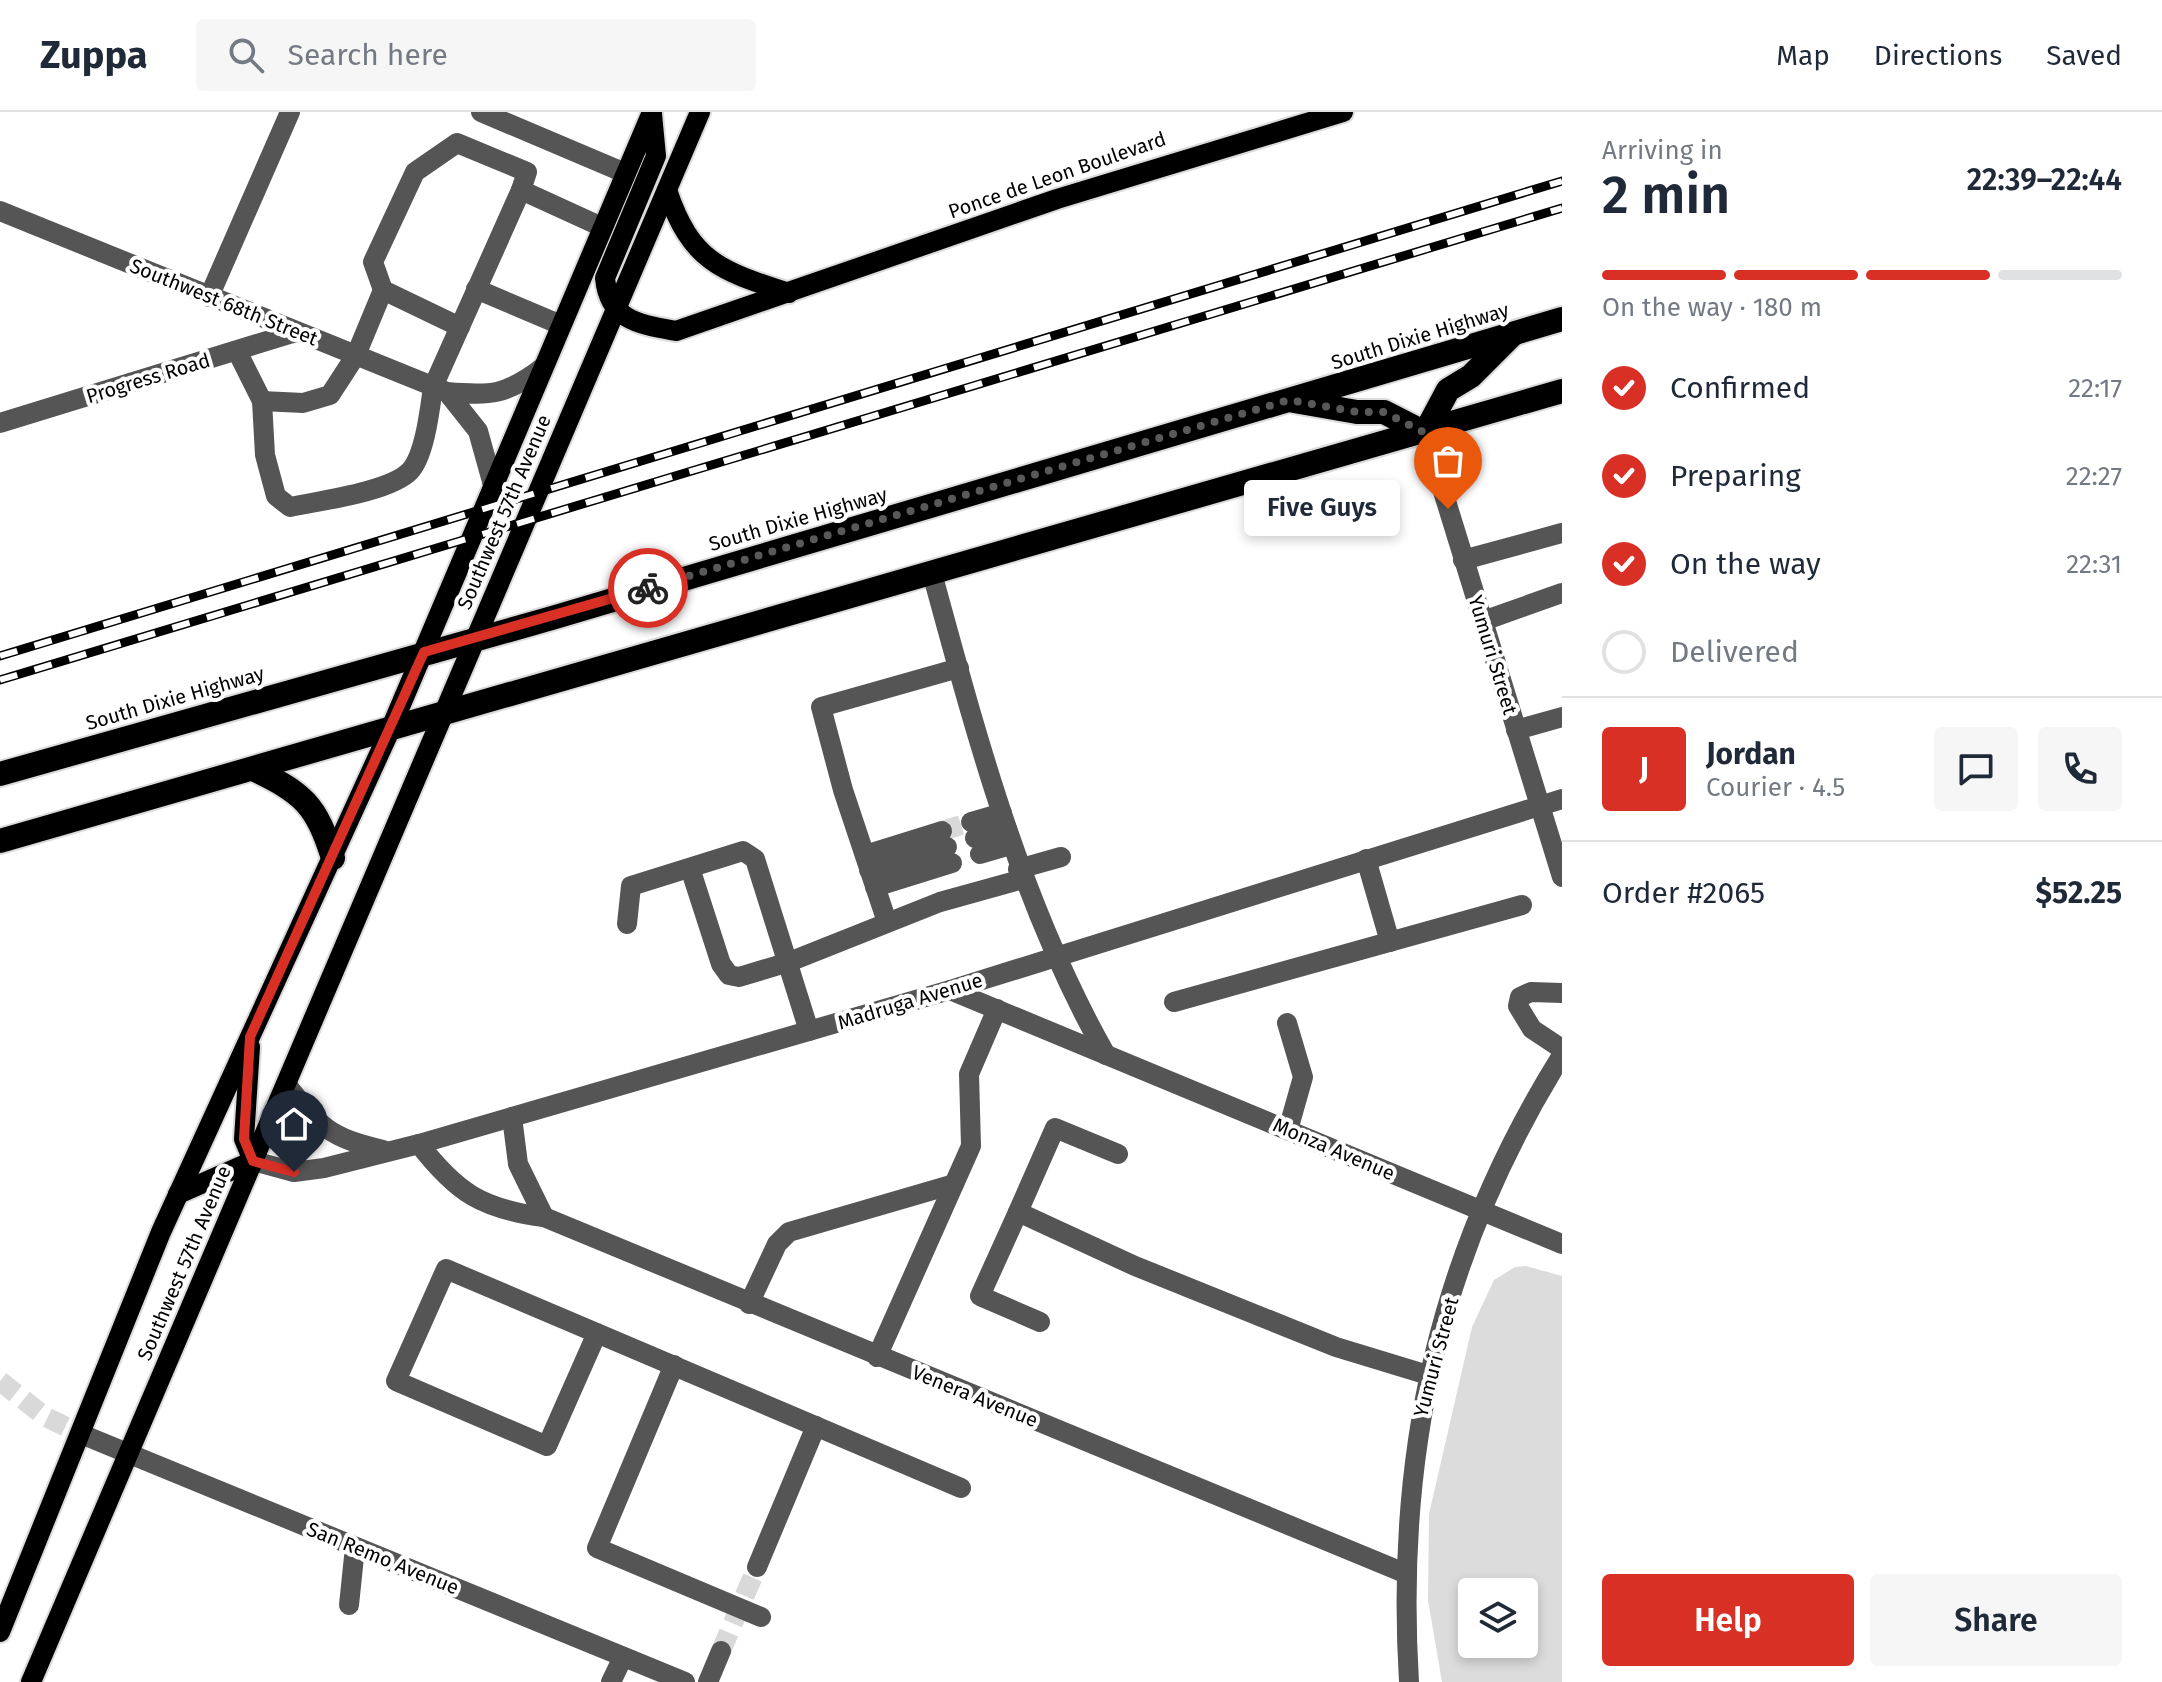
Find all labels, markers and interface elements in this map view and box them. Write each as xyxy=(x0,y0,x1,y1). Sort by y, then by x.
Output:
search box xyxy=(196,19,756,91)
text: Zuppa xyxy=(40,32,148,78)
icon: search xyxy=(224,33,268,77)
text: Search here xyxy=(288,37,448,73)
text: Map xyxy=(1776,39,1830,72)
text: Directions xyxy=(1874,39,2002,72)
text: Saved xyxy=(2046,39,2122,72)
street label: Ponce de Leon Boulevard xyxy=(945,126,1169,224)
text: Arriving in xyxy=(1602,135,1723,166)
text: 22:39–22:44 xyxy=(1967,162,2122,198)
text: 2 min xyxy=(1602,164,1730,227)
street label: Southwest 68th Street xyxy=(127,253,322,351)
text: On the way · 180 m xyxy=(1602,292,1822,323)
street label: South Dixie Highway xyxy=(1328,298,1512,374)
street label: Progress Road xyxy=(83,348,213,408)
icon: check xyxy=(1602,366,1646,410)
text: Confirmed xyxy=(1670,370,1810,406)
text: 22:17 xyxy=(2068,373,2122,404)
street label: Southwest 57th Avenue xyxy=(452,411,556,613)
pin xyxy=(1414,427,1482,509)
icon: bag xyxy=(1426,439,1470,483)
icon: check xyxy=(1602,454,1646,498)
text: Preparing xyxy=(1670,458,1801,494)
text: 22:27 xyxy=(2066,461,2122,492)
callout: Five Guys xyxy=(1244,481,1400,537)
street label: South Dixie Highway xyxy=(706,482,890,556)
text: Five Guys xyxy=(1267,492,1377,523)
icon: check xyxy=(1602,542,1646,586)
text: On the way xyxy=(1670,546,1821,582)
courier xyxy=(608,548,688,628)
text: 22:31 xyxy=(2066,549,2122,580)
icon: bike xyxy=(626,566,670,610)
street label: Yumuri Street xyxy=(1463,592,1523,718)
text: Delivered xyxy=(1670,634,1799,670)
street label: South Dixie Highway xyxy=(83,661,267,735)
button: chat xyxy=(1934,727,2018,811)
button: phone xyxy=(2038,727,2122,811)
text: Jordan xyxy=(1706,736,1796,772)
text: J xyxy=(1639,751,1649,787)
text: Courier · 4.5 xyxy=(1706,772,1845,803)
text: Order #2065 xyxy=(1602,875,1765,911)
text: $52.25 xyxy=(2036,875,2122,911)
street label: Madruga Avenue xyxy=(835,968,985,1034)
pin xyxy=(260,1090,328,1172)
icon: home xyxy=(272,1102,316,1146)
street label: Monza Avenue xyxy=(1269,1113,1399,1185)
street label: Southwest 57th Avenue xyxy=(132,1162,236,1364)
street label: Yumuri Street xyxy=(1408,1294,1464,1420)
street label: Venera Avenue xyxy=(909,1360,1041,1432)
street label: San Remo Avenue xyxy=(303,1517,463,1599)
button: Help xyxy=(1602,1574,1854,1666)
button: Share xyxy=(1870,1574,2122,1666)
map controls xyxy=(1458,1578,1538,1658)
button: layers xyxy=(1458,1578,1538,1658)

